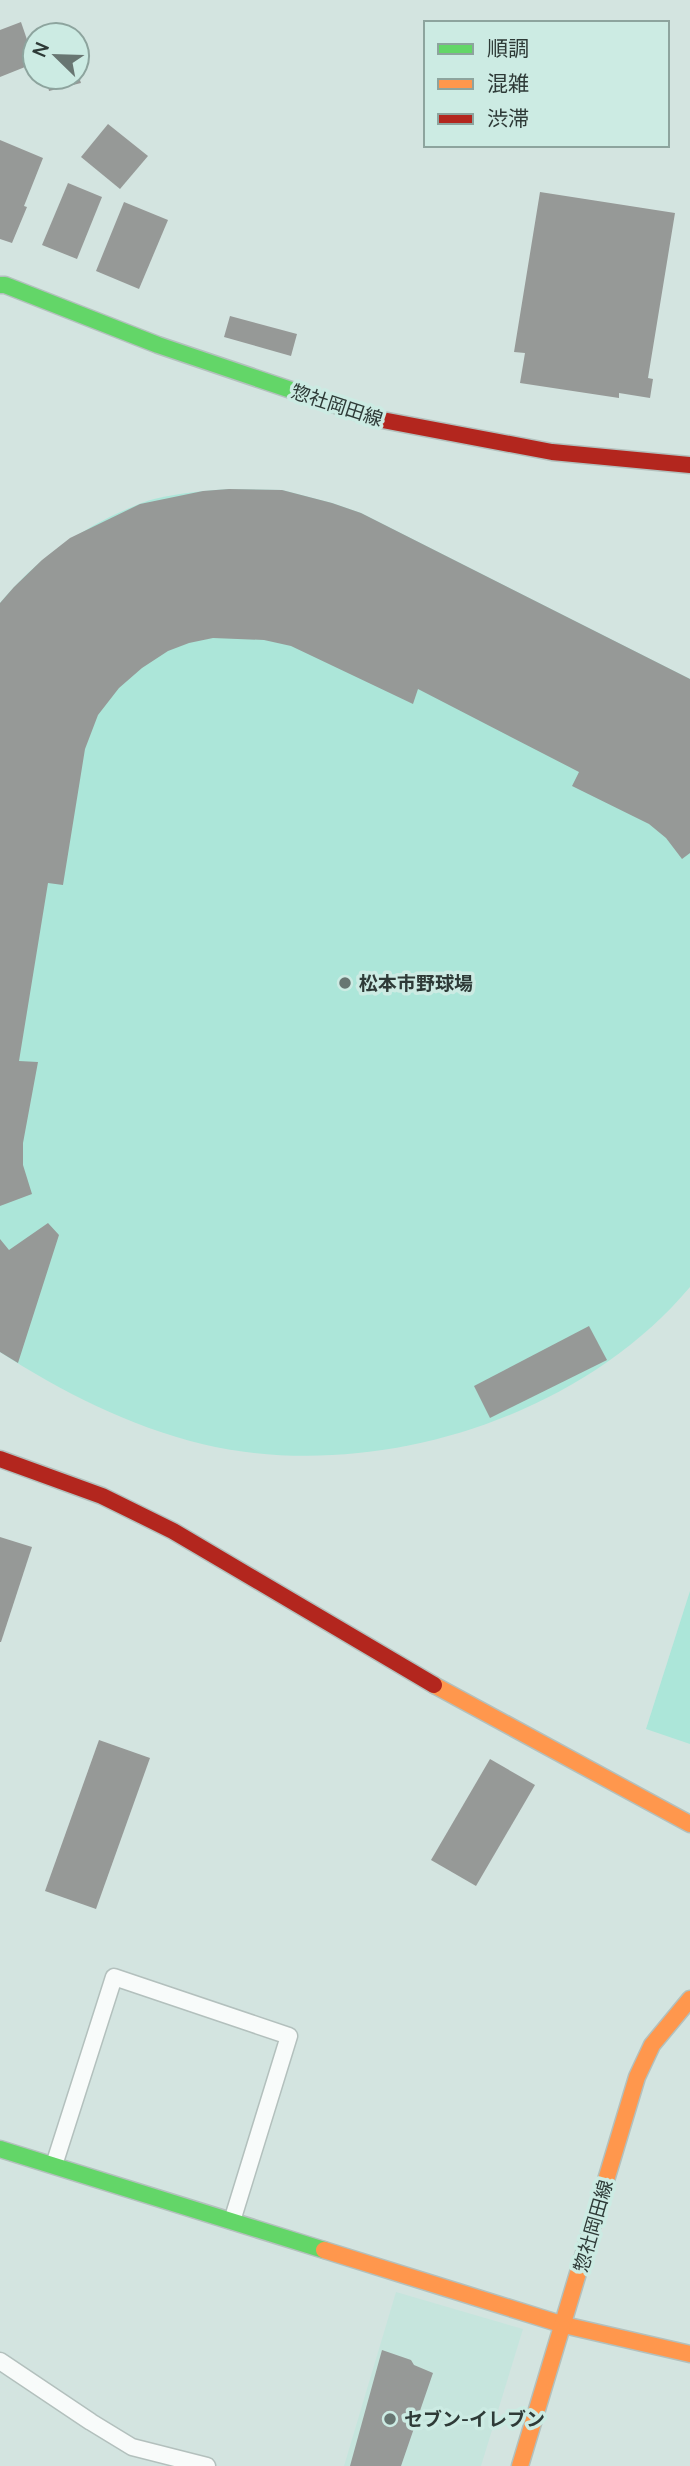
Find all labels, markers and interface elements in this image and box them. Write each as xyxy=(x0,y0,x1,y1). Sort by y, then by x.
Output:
north arrow xyxy=(21,21,91,91)
legend xyxy=(424,21,669,147)
text: 順調 xyxy=(487,34,529,62)
text: N xyxy=(26,38,55,61)
text: 混雑 xyxy=(487,69,529,97)
text: 渋滞 xyxy=(487,104,529,132)
street label: 惣社岡田線 xyxy=(288,378,386,432)
place label: 松本市野球場 xyxy=(359,970,473,996)
marker: 松本市野球場 xyxy=(337,975,353,991)
street label: 惣社岡田線 xyxy=(567,2177,619,2275)
place label: セブン-イレブン xyxy=(404,2406,545,2432)
marker: セブン-イレブン xyxy=(382,2411,398,2427)

